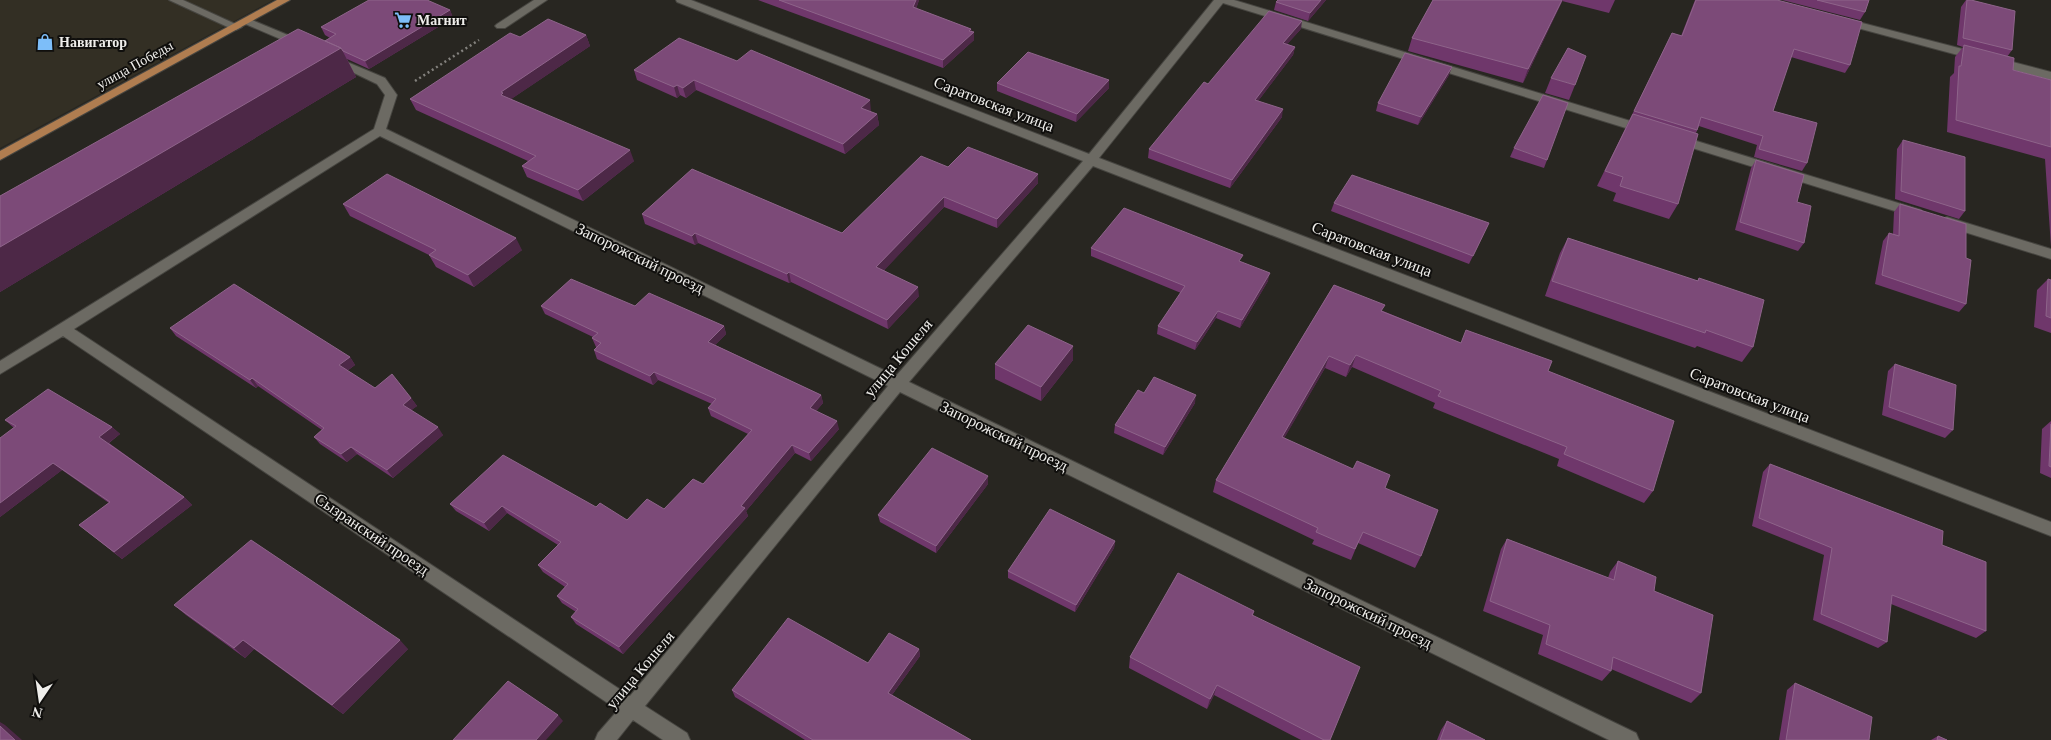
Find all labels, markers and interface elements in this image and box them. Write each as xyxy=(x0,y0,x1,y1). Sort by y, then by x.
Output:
supermarket icon: Магнит xyxy=(393,10,413,30)
place label: Магнит xyxy=(417,13,467,28)
shop icon: Навигатор xyxy=(35,32,55,52)
place label: Навигатор xyxy=(59,35,127,50)
street label: улица Победы xyxy=(94,38,176,92)
street label: Саратовская улица xyxy=(931,73,1056,136)
street label: Саратовская улица xyxy=(1309,218,1434,281)
street label: Запорожский проезд xyxy=(573,220,707,297)
street label: улица Кошеля xyxy=(861,315,937,401)
street label: Саратовская улица xyxy=(1687,364,1812,427)
street label: Запорожский проезд xyxy=(937,398,1071,475)
street label: Сызранский проезд xyxy=(311,490,432,579)
street label: Запорожский проезд xyxy=(1301,575,1435,652)
street label: улица Кошеля xyxy=(603,627,679,713)
north arrow xyxy=(15,675,65,725)
text: N xyxy=(31,704,44,721)

